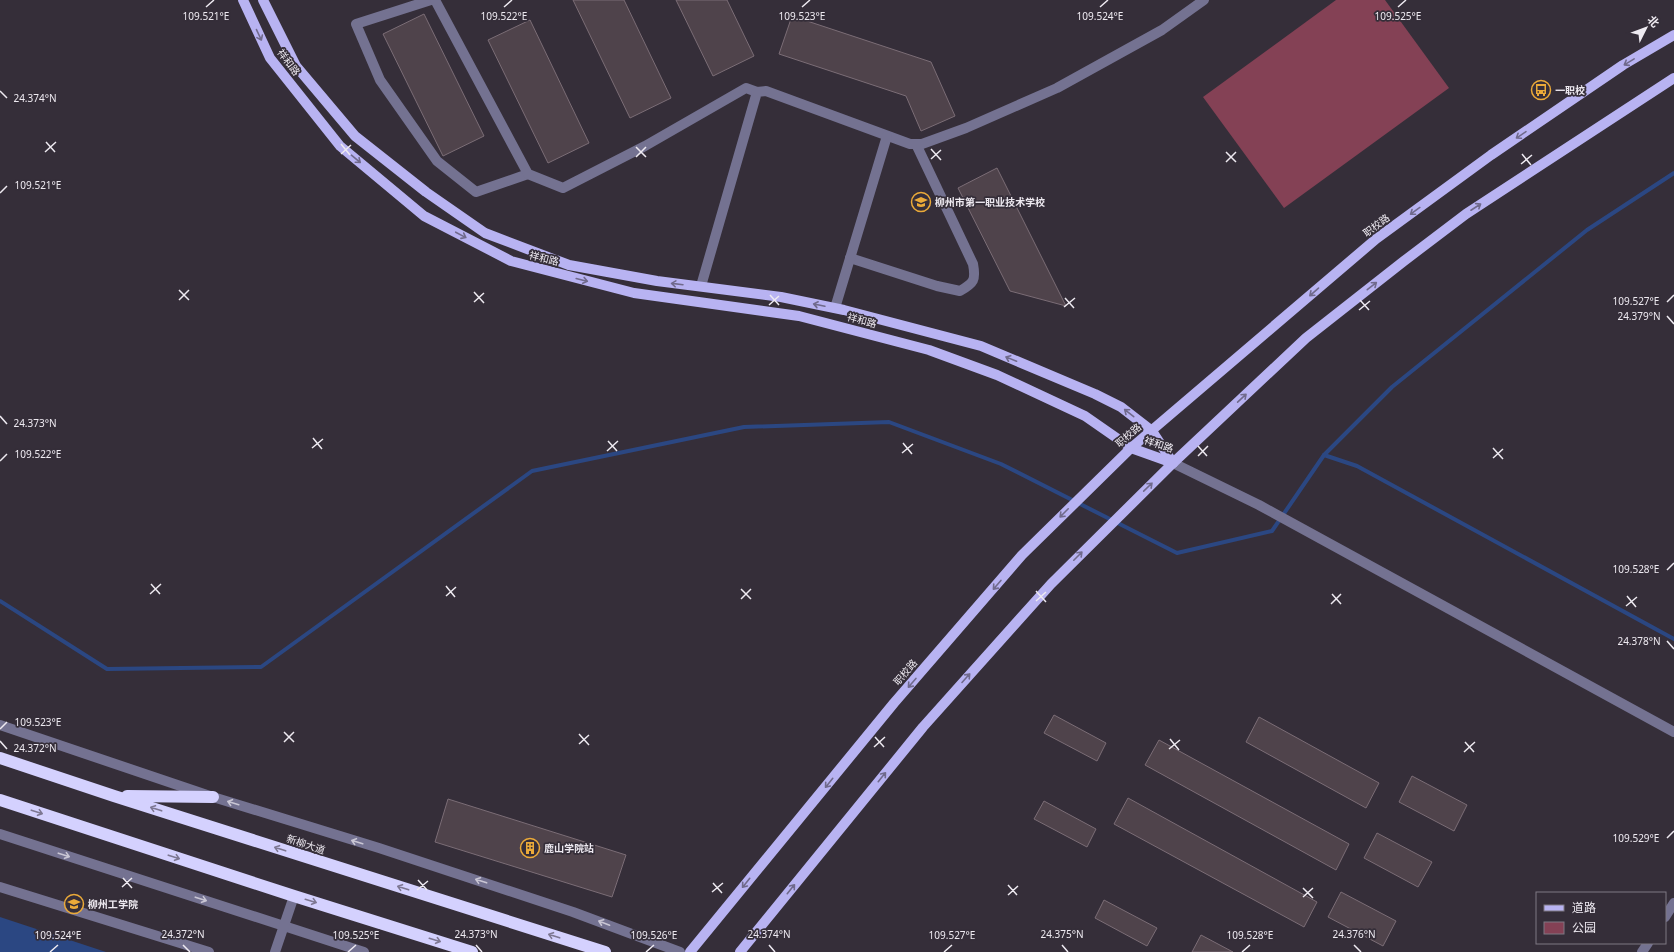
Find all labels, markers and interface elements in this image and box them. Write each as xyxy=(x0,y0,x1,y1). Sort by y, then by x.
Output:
north arrow xyxy=(1626,8,1666,48)
text: 109.521°E xyxy=(183,9,229,23)
text: 109.522°E xyxy=(481,9,527,23)
text: 109.523°E xyxy=(779,9,825,23)
text: 109.524°E xyxy=(1077,9,1123,23)
text: 109.525°E xyxy=(1375,9,1421,23)
text: 北 xyxy=(1645,12,1663,30)
one-way arrow xyxy=(256,29,264,41)
street label: 祥和路 xyxy=(274,46,304,78)
one-way arrow xyxy=(1624,58,1635,66)
bus stop icon: 一职校 xyxy=(1530,79,1552,101)
place label: 一职校 xyxy=(1555,83,1585,97)
text: 24.374°N xyxy=(13,91,57,105)
one-way arrow xyxy=(1516,131,1527,139)
one-way arrow xyxy=(351,155,361,164)
text: 109.521°E xyxy=(15,178,61,192)
school or university icon: 柳州市第一职业技术学校 xyxy=(910,191,932,213)
place label: 柳州市第一职业技术学校 xyxy=(934,195,1045,209)
one-way arrow xyxy=(1470,203,1482,211)
one-way arrow xyxy=(1410,207,1421,215)
street label: 职校路 xyxy=(1360,210,1392,240)
one-way arrow xyxy=(454,232,466,239)
street label: 祥和路 xyxy=(528,248,560,268)
one-way arrow xyxy=(575,276,588,284)
one-way arrow xyxy=(671,280,684,287)
one-way arrow xyxy=(1366,281,1377,290)
one-way arrow xyxy=(1309,288,1319,297)
text: 109.527°E xyxy=(1613,294,1659,308)
one-way arrow xyxy=(813,300,826,308)
street label: 祥和路 xyxy=(846,309,878,331)
text: 24.379°N xyxy=(1617,309,1661,323)
one-way arrow xyxy=(1006,354,1018,362)
one-way arrow xyxy=(1237,393,1247,403)
one-way arrow xyxy=(1123,409,1134,418)
text: 24.373°N xyxy=(13,416,57,430)
street label: 职校路 xyxy=(1112,420,1144,450)
street label: 祥和路 xyxy=(1143,433,1175,455)
text: 109.522°E xyxy=(15,447,61,461)
one-way arrow xyxy=(1143,483,1153,492)
one-way arrow xyxy=(1060,508,1069,518)
one-way arrow xyxy=(1073,551,1083,561)
text: 109.528°E xyxy=(1613,562,1659,576)
one-way arrow xyxy=(992,579,1001,590)
text: 24.378°N xyxy=(1617,634,1661,648)
street label: 职校路 xyxy=(890,656,920,688)
one-way arrow xyxy=(962,673,971,683)
one-way arrow xyxy=(907,678,916,688)
text: 109.523°E xyxy=(15,715,61,729)
text: 24.372°N xyxy=(13,741,57,755)
one-way arrow xyxy=(878,772,886,783)
one-way arrow xyxy=(824,778,833,788)
one-way arrow xyxy=(227,799,240,806)
one-way arrow xyxy=(149,805,162,812)
one-way arrow xyxy=(30,809,43,816)
street label: 新柳大道 xyxy=(285,831,327,857)
text: 109.529°E xyxy=(1613,831,1659,845)
one-way arrow xyxy=(352,837,364,845)
building icon: 鹿山学院站 xyxy=(519,837,541,859)
place label: 鹿山学院站 xyxy=(544,841,594,855)
one-way arrow xyxy=(273,845,286,852)
one-way arrow xyxy=(57,852,70,859)
one-way arrow xyxy=(167,854,180,861)
one-way arrow xyxy=(475,877,487,885)
one-way arrow xyxy=(742,878,751,889)
one-way arrow xyxy=(397,884,410,891)
one-way arrow xyxy=(787,884,796,894)
legend xyxy=(1536,892,1666,944)
school or university icon: 柳州工学院 xyxy=(63,893,85,915)
one-way arrow xyxy=(194,896,207,903)
place label: 柳州工学院 xyxy=(87,897,138,911)
one-way arrow xyxy=(304,898,317,905)
text: 道路 xyxy=(1572,899,1596,916)
one-way arrow xyxy=(599,919,611,927)
text: 公园 xyxy=(1572,919,1596,936)
text: 24.372°N xyxy=(161,927,205,941)
text: 24.373°N xyxy=(454,927,498,941)
text: 24.374°N xyxy=(747,927,791,941)
text: 24.375°N xyxy=(1040,927,1084,941)
text: 24.376°N xyxy=(1332,927,1376,941)
text: 109.524°E xyxy=(35,928,81,942)
text: 109.525°E xyxy=(333,928,379,942)
text: 109.526°E xyxy=(631,928,677,942)
text: 109.527°E xyxy=(929,928,975,942)
text: 109.528°E xyxy=(1227,928,1273,942)
one-way arrow xyxy=(548,932,561,939)
one-way arrow xyxy=(429,937,441,945)

